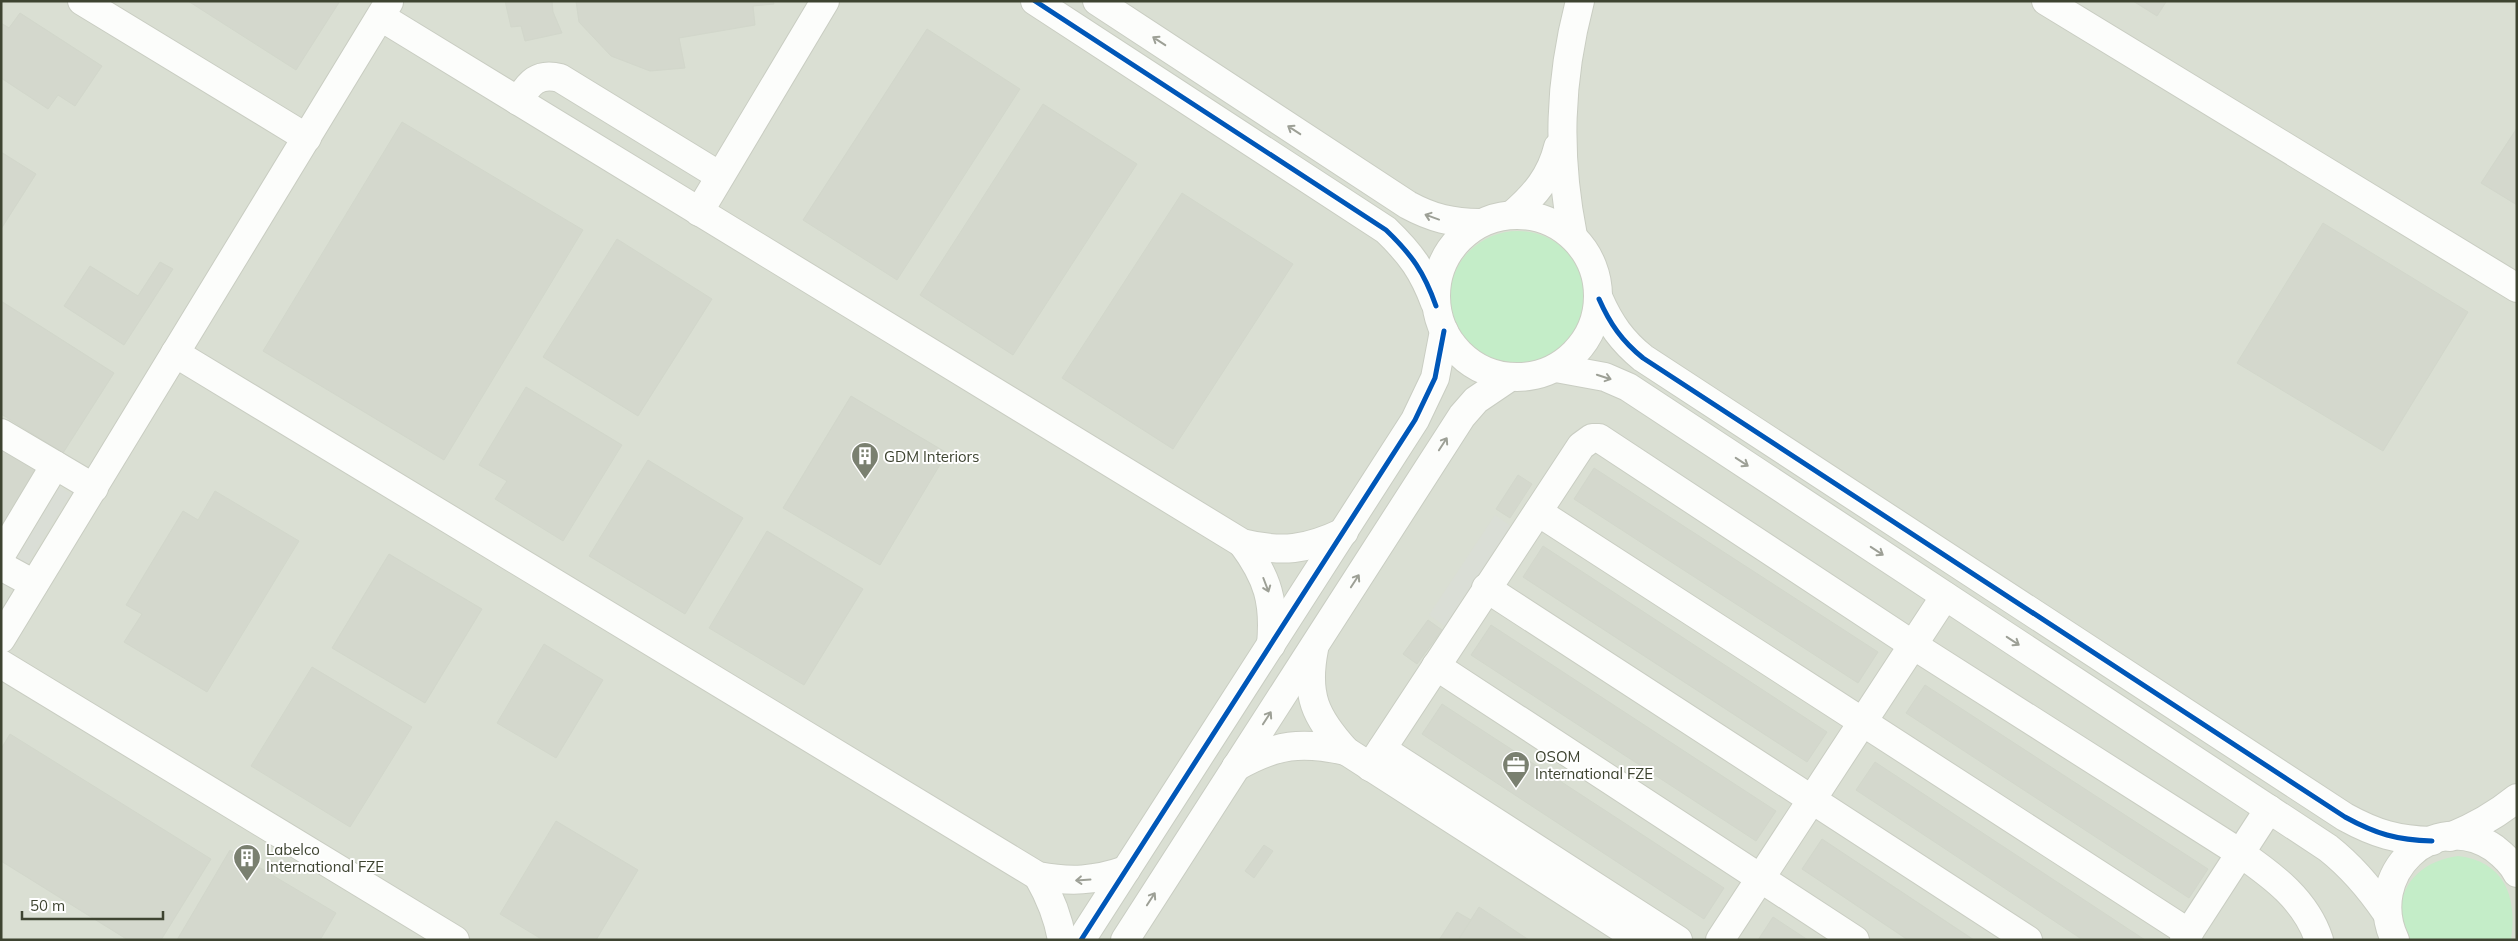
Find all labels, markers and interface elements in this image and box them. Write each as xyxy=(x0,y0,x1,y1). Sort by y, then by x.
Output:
one-way arrow xyxy=(1152,36,1166,46)
one-way arrow xyxy=(1288,125,1302,135)
one-way arrow xyxy=(1425,212,1440,221)
one-way arrow xyxy=(1595,373,1611,382)
one-way arrow xyxy=(1438,438,1448,452)
building icon: GDM Interiors xyxy=(850,441,880,480)
place label: GDM Interiors xyxy=(884,447,979,466)
one-way arrow xyxy=(1734,457,1748,467)
one-way arrow xyxy=(1870,546,1884,556)
one-way arrow xyxy=(1350,574,1360,588)
one-way arrow xyxy=(1262,577,1271,592)
one-way arrow xyxy=(2006,636,2020,646)
one-way arrow xyxy=(1262,711,1272,725)
place label: OSOM International FZE xyxy=(1535,747,1653,783)
office icon: OSOM International FZE xyxy=(1501,750,1531,789)
place label: Labelco International FZE xyxy=(266,840,384,876)
building icon: Labelco International FZE xyxy=(232,843,262,882)
one-way arrow xyxy=(1075,876,1091,885)
scale bar xyxy=(22,888,164,920)
one-way arrow xyxy=(1146,892,1156,906)
text: 50 m xyxy=(30,896,65,915)

